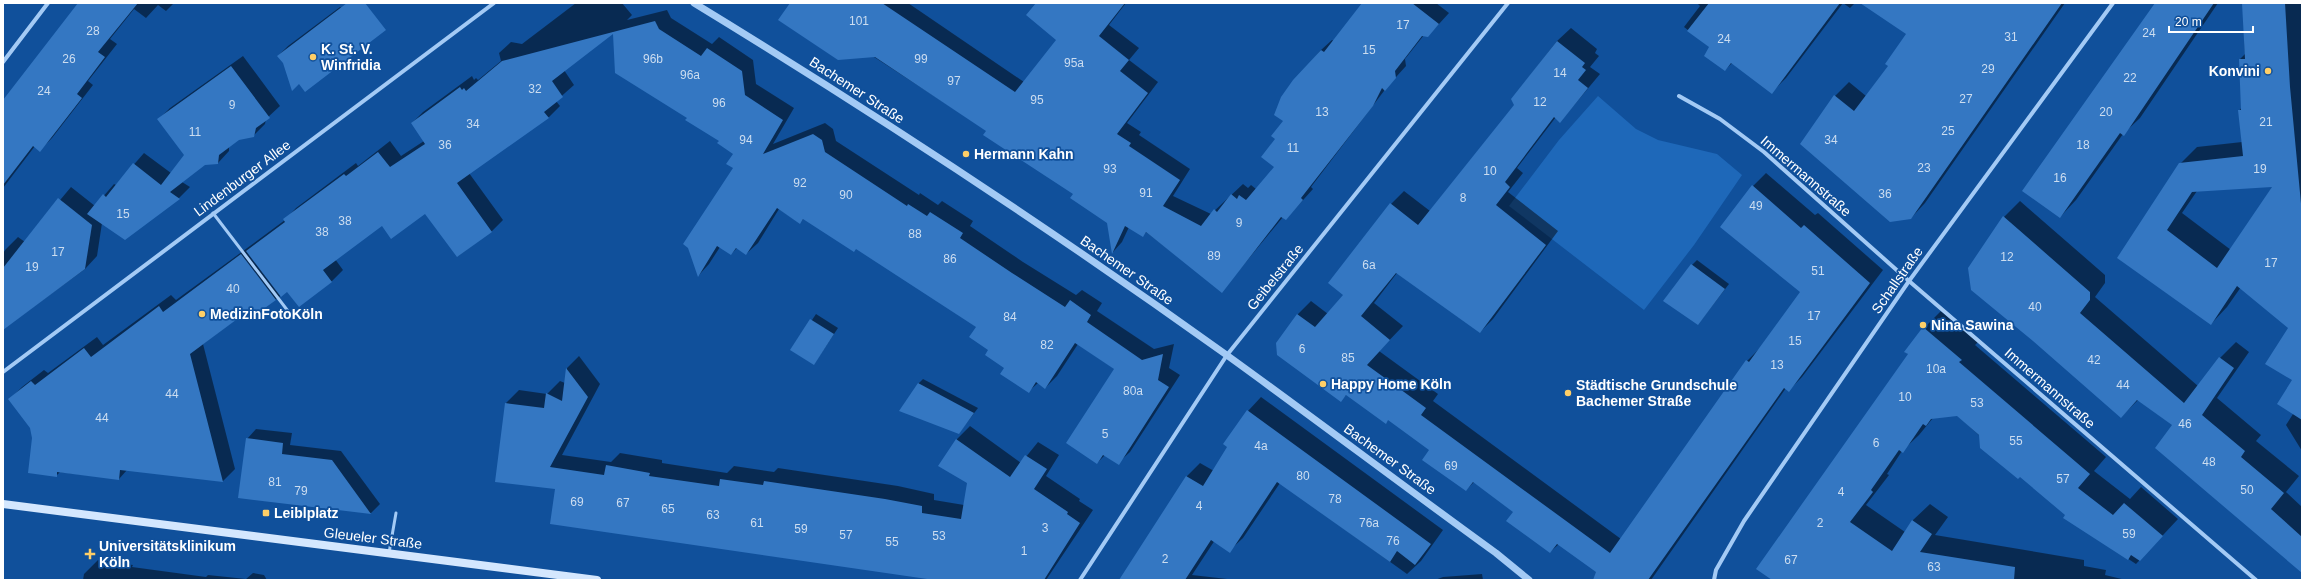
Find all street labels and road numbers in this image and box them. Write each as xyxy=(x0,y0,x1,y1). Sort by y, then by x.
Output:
street label: Bachemer Straße xyxy=(807,53,908,127)
street label: Immermannstraße xyxy=(1758,132,1855,220)
street label: Lindenburger Allee xyxy=(191,136,294,220)
street label: Bachemer Straße xyxy=(1077,232,1177,308)
street label: Geibelstraße xyxy=(1244,241,1307,313)
street label: Schallstraße xyxy=(1868,243,1926,316)
street label: Immermannstraße xyxy=(2002,344,2099,432)
street label: Bachemer Straße xyxy=(1341,420,1439,498)
street label: Gleueler Straße xyxy=(323,524,423,552)

